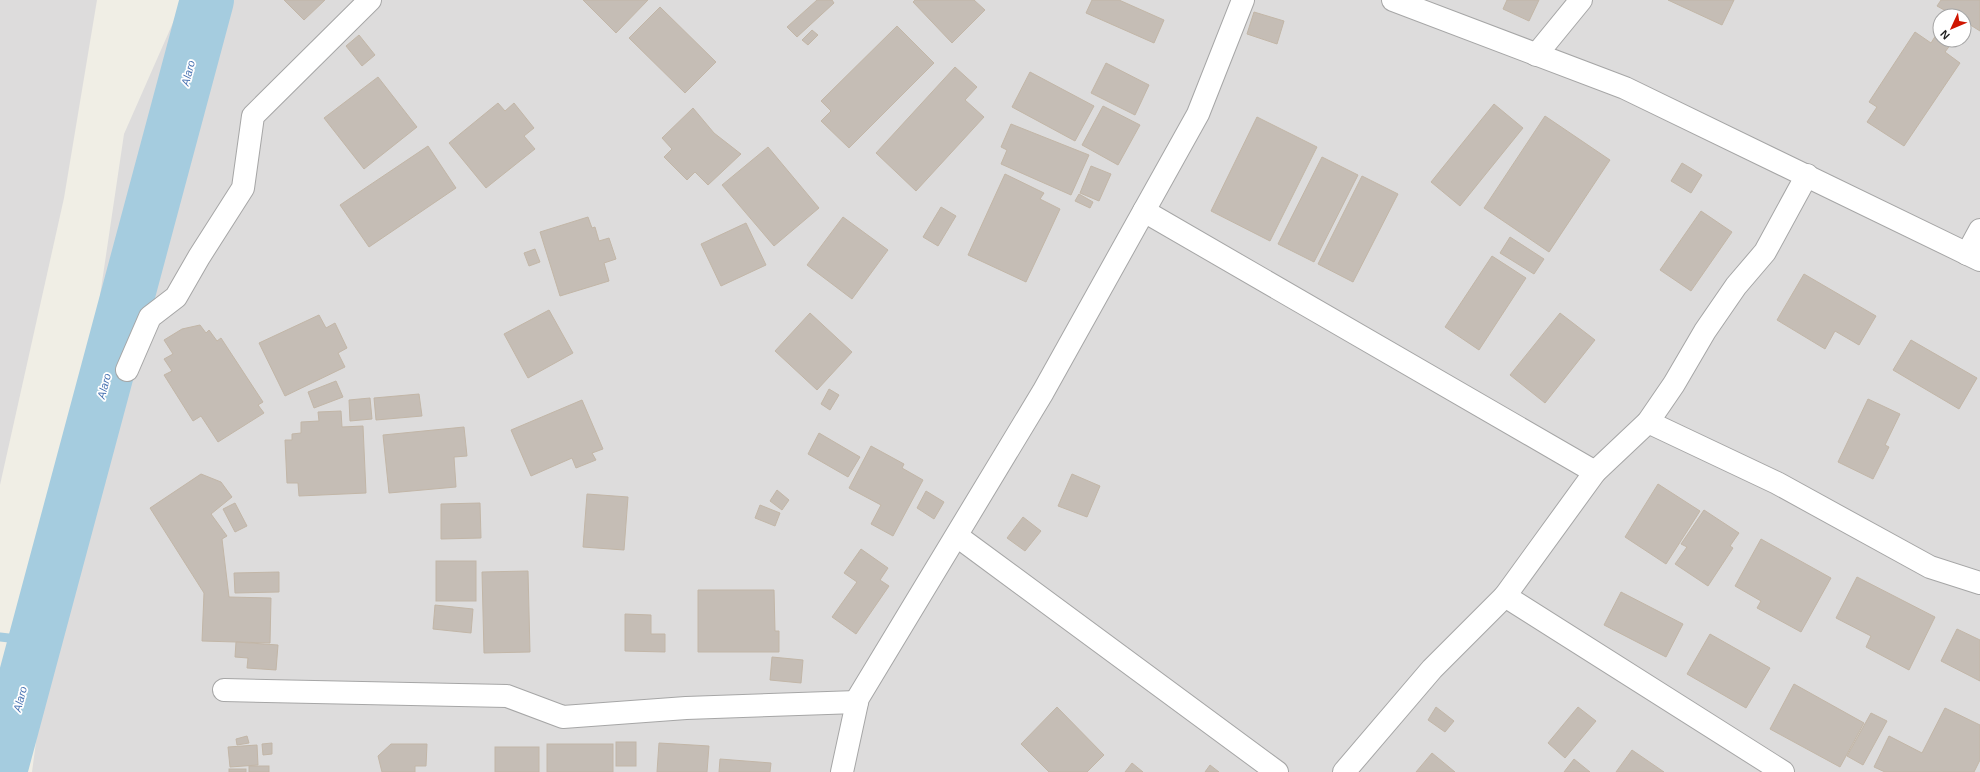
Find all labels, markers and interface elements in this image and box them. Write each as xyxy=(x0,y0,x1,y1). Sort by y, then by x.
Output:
north arrow xyxy=(1932,8,1972,48)
text: N xyxy=(1938,28,1952,42)
water label: Alaro xyxy=(179,59,197,88)
water label: Alaro xyxy=(95,372,113,401)
water label: Alaro xyxy=(11,685,29,714)

